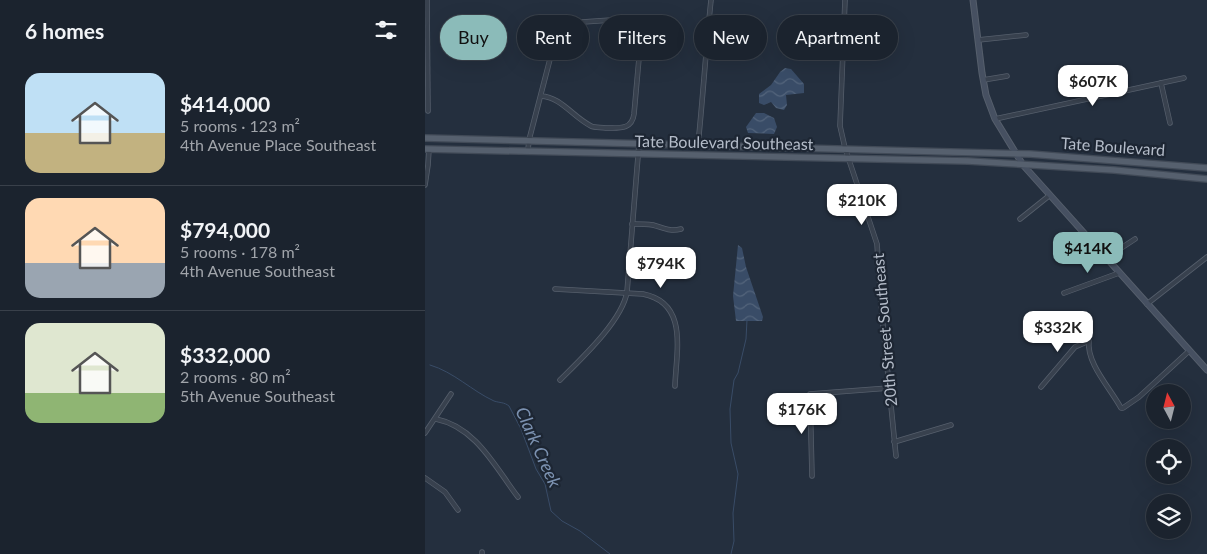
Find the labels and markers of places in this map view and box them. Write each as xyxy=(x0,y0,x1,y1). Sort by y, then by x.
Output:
pin: $607K xyxy=(1058,64,1128,107)
pin: $210K xyxy=(827,184,897,226)
pin: $414K xyxy=(1053,232,1123,274)
pin: $794K xyxy=(626,246,696,289)
pin: $332K xyxy=(1023,310,1093,353)
pin: $176K xyxy=(767,392,837,435)

